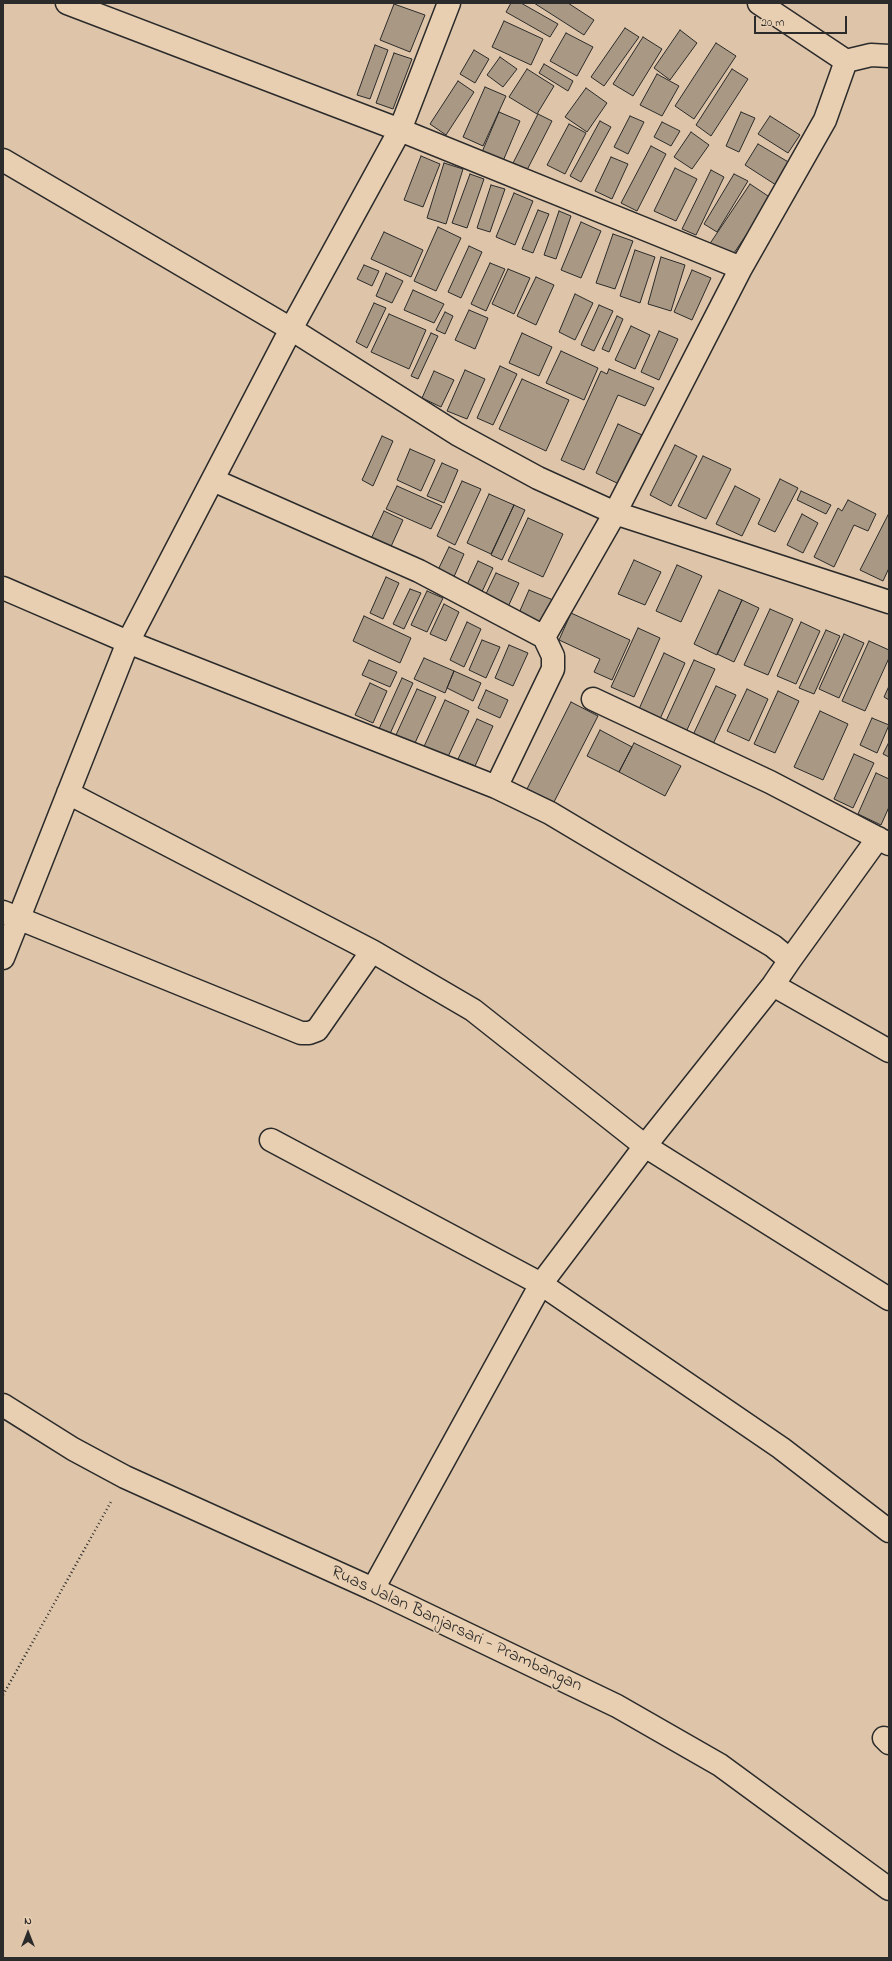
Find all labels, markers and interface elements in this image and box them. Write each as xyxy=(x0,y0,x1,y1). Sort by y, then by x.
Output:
scale bar xyxy=(756,8,849,34)
text: 20 m xyxy=(761,14,784,32)
street label: Ruas Jalan Banjarsari - Prambangan xyxy=(327,1562,585,1698)
north arrow xyxy=(8,1913,48,1953)
text: N xyxy=(24,1913,32,1929)

